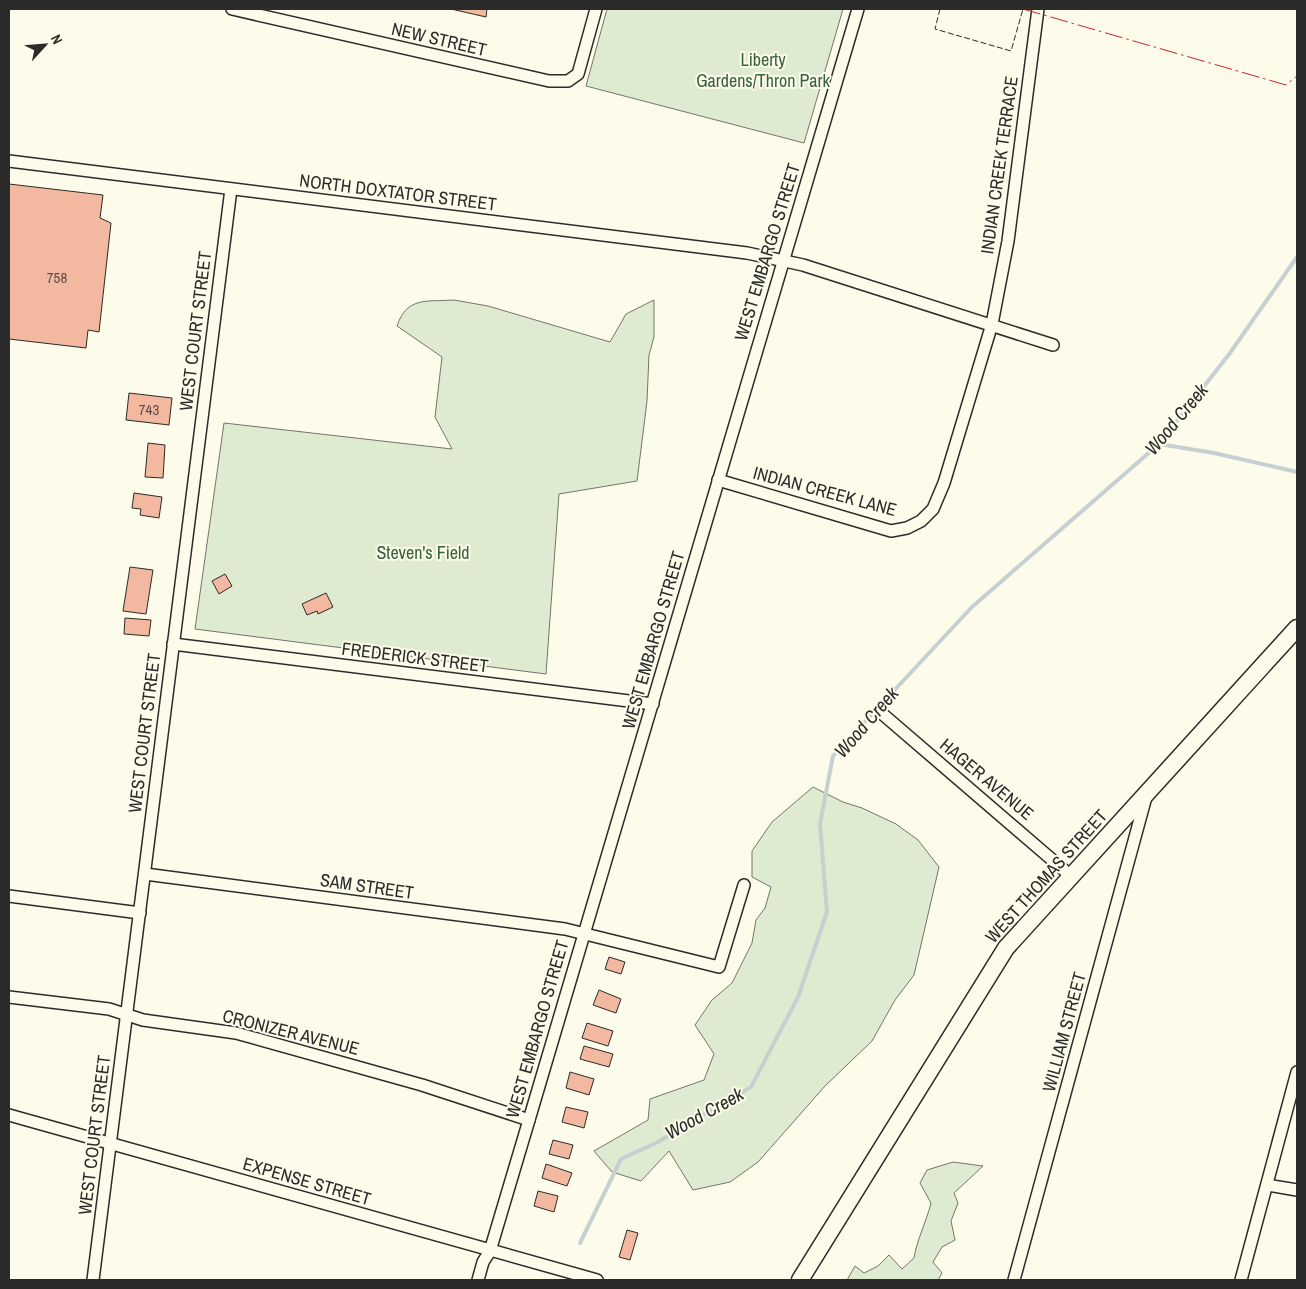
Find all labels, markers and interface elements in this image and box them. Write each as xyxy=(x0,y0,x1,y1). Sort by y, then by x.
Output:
street label: NEW STREET xyxy=(389,16,489,62)
north arrow xyxy=(20,20,70,70)
text: N xyxy=(47,32,67,47)
park label: Liberty Gardens/Thron Park xyxy=(696,47,830,93)
street label: INDIAN CREEK TERRACE xyxy=(974,74,1024,256)
street label: WEST EMBARGO STREET xyxy=(728,160,806,344)
street label: NORTH DOXTATOR STREET xyxy=(298,168,498,216)
street label: WEST COURT STREET xyxy=(173,250,217,412)
house number: 758 xyxy=(47,267,67,288)
water label: Wood Creek xyxy=(1138,377,1214,460)
house number: 743 xyxy=(139,399,159,420)
street label: INDIAN CREEK LANE xyxy=(750,460,900,522)
park label: Steven's Field xyxy=(376,540,470,565)
street label: WEST EMBARGO STREET xyxy=(616,548,690,732)
street label: FREDERICK STREET xyxy=(340,636,490,678)
street label: WEST COURT STREET xyxy=(122,652,166,814)
water label: Wood Creek xyxy=(828,680,905,763)
street label: HAGER AVENUE xyxy=(935,732,1039,826)
street label: WEST THOMAS STREET xyxy=(979,804,1113,948)
street label: SAM STREET xyxy=(319,867,415,905)
street label: WEST EMBARGO STREET xyxy=(500,937,574,1121)
street label: WILLIAM STREET xyxy=(1036,969,1092,1095)
street label: CRONIZER AVENUE xyxy=(220,1003,362,1061)
street label: WEST COURT STREET xyxy=(72,1054,116,1216)
water label: Wood Creek xyxy=(660,1080,749,1145)
street label: EXPENSE STREET xyxy=(240,1151,374,1211)

